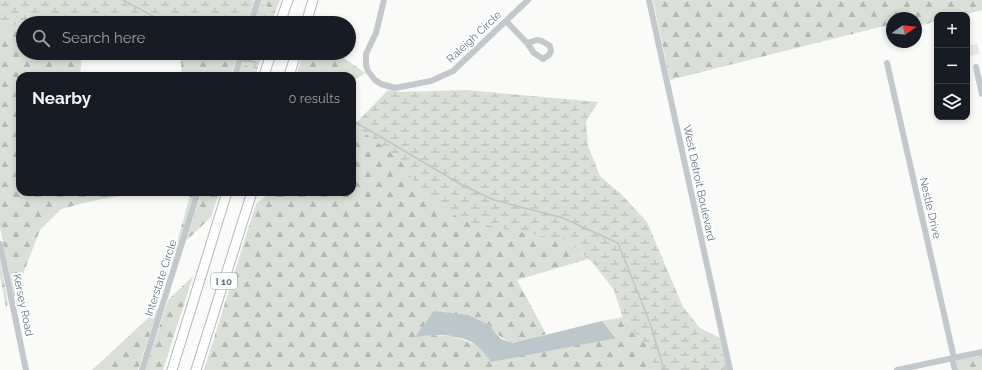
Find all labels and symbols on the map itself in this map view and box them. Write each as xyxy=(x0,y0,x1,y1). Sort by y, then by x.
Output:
street label: Raleigh Circle xyxy=(444,8,504,66)
north arrow xyxy=(886,12,922,48)
street label: West Detroit Boulevard xyxy=(680,124,718,242)
street label: Nestle Drive xyxy=(917,176,943,240)
street label: Interstate Circle xyxy=(142,237,180,318)
street label: Kersey Road xyxy=(10,273,36,338)
road number: I 10 xyxy=(211,273,237,289)

